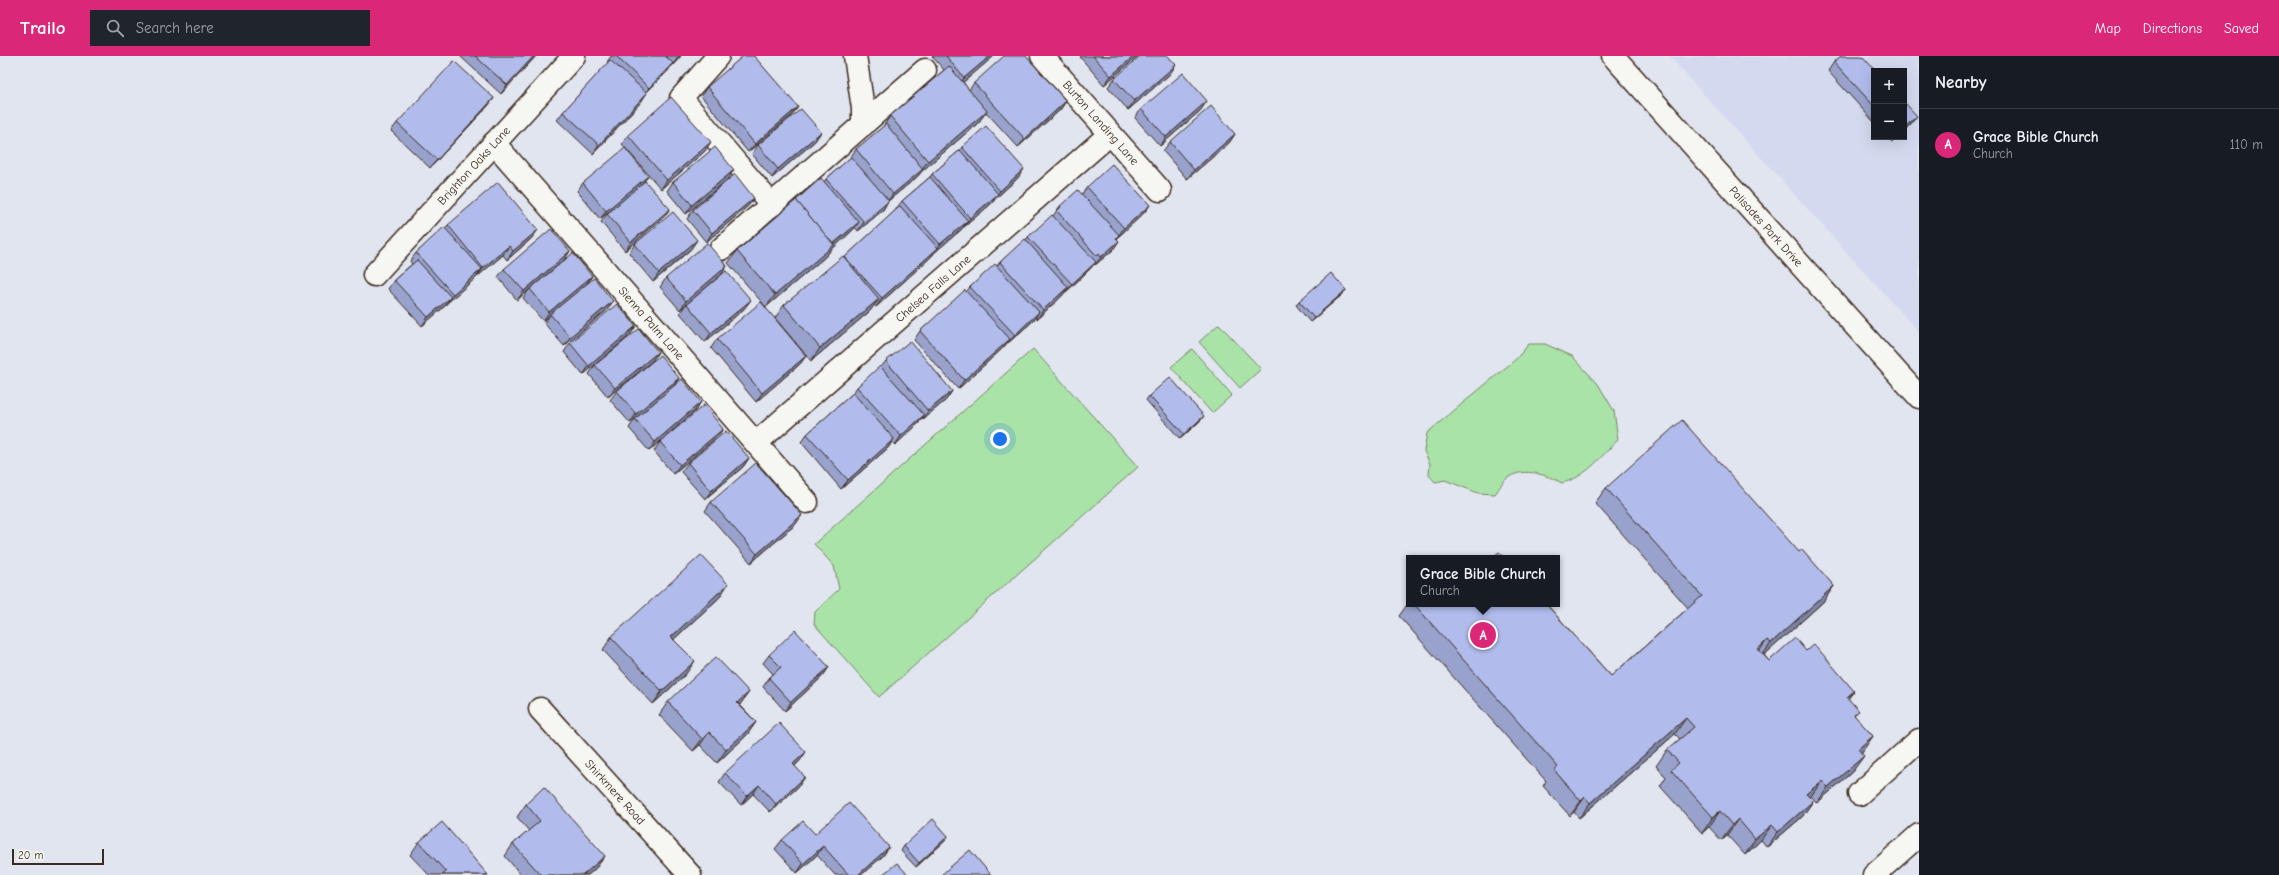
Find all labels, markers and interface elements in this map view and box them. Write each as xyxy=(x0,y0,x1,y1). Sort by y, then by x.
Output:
search box xyxy=(90,10,370,46)
text: Trailo xyxy=(20,17,66,39)
icon: search xyxy=(104,17,126,39)
text: Search here xyxy=(136,19,214,37)
text: Map xyxy=(2094,20,2121,37)
text: Directions xyxy=(2143,20,2202,37)
text: Saved xyxy=(2224,20,2259,37)
map controls xyxy=(1871,68,1907,140)
button: + xyxy=(1871,68,1907,104)
text: Nearby xyxy=(1935,73,1986,92)
street label: Burton Landing Lane xyxy=(1060,78,1142,168)
button: − xyxy=(1871,104,1907,140)
street label: Brighton Oaks Lane xyxy=(434,124,513,208)
text: Grace Bible Church xyxy=(1973,128,2099,146)
text: A xyxy=(1944,137,1952,152)
text: 110 m xyxy=(2230,137,2263,152)
text: Church xyxy=(1973,146,2013,161)
street label: Palisades Park Drive xyxy=(1726,183,1806,270)
street label: Chelsea Falls Lane xyxy=(893,252,973,325)
street label: Sienna Palm Lane xyxy=(615,284,687,363)
your location xyxy=(990,429,1010,449)
popup xyxy=(1406,555,1560,607)
text: Grace Bible Church xyxy=(1420,565,1546,583)
text: Church xyxy=(1420,583,1460,598)
pin: A xyxy=(1470,620,1496,650)
street label: Shirkmere Road xyxy=(582,757,648,828)
scale bar xyxy=(12,847,104,866)
text: 20 m xyxy=(18,849,43,862)

